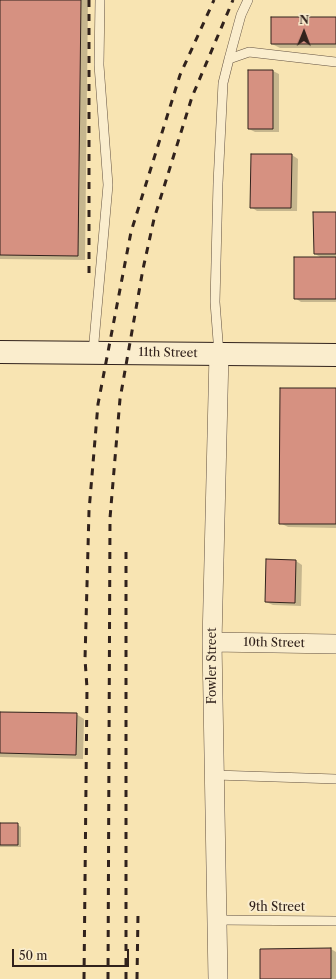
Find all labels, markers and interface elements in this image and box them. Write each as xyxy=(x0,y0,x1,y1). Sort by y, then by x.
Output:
north arrow xyxy=(284,12,324,52)
text: N xyxy=(299,13,309,27)
street label: 11th Street xyxy=(138,345,198,361)
street label: Fowler Street xyxy=(206,628,220,704)
street label: 10th Street xyxy=(243,635,305,651)
street label: 9th Street xyxy=(249,901,305,915)
scale bar xyxy=(14,941,131,967)
text: 50 m xyxy=(19,948,48,963)

